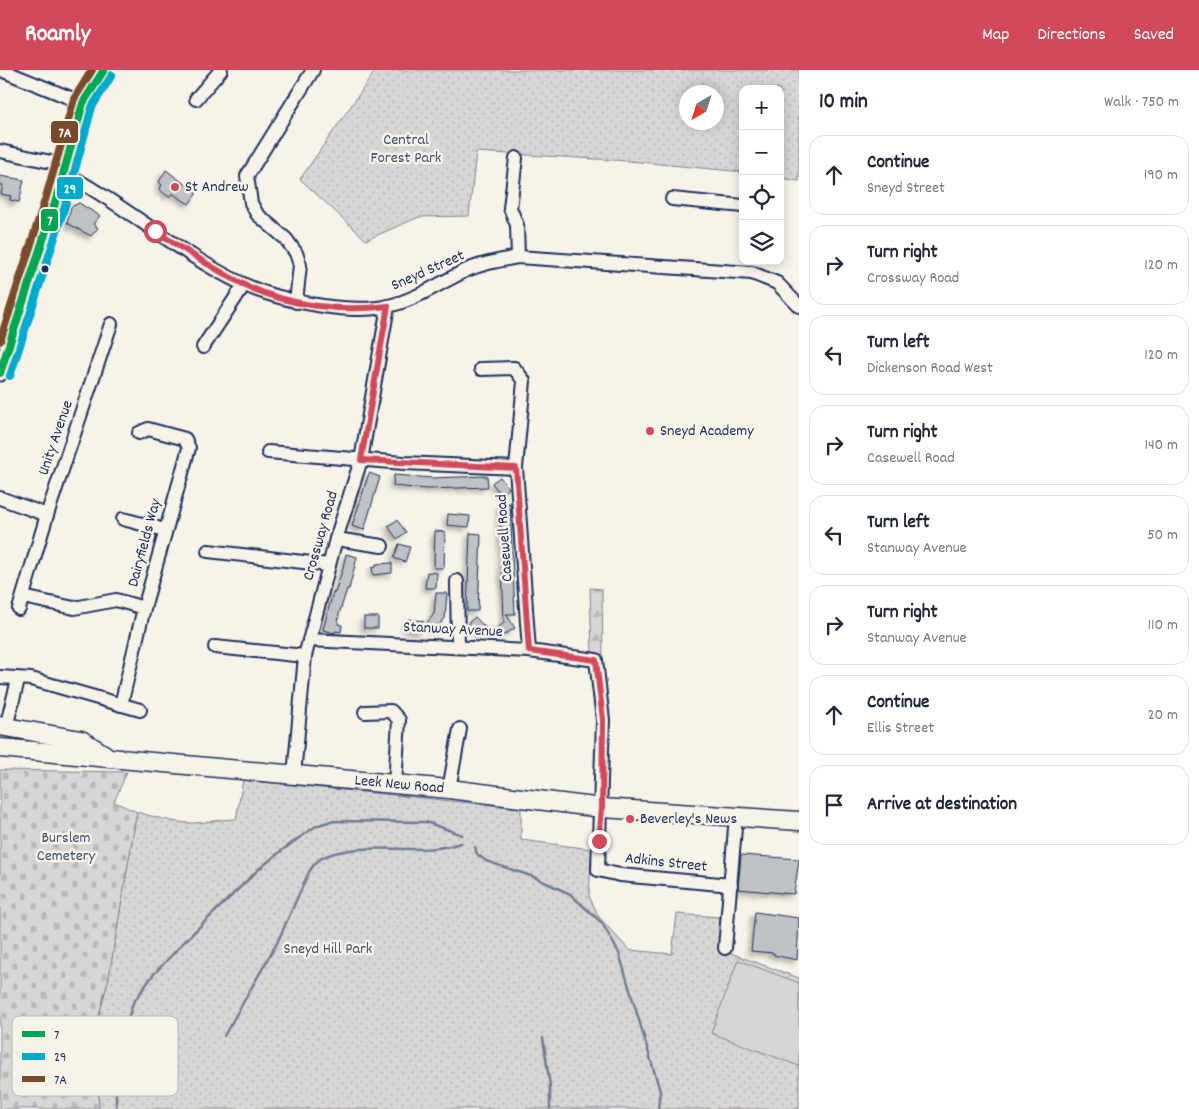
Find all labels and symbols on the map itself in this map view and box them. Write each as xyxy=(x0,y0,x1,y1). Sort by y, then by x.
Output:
north arrow xyxy=(679,85,724,130)
line badge: 7A xyxy=(50,120,79,144)
text: 7A xyxy=(58,124,72,144)
park label: Central Forest Park xyxy=(371,129,441,170)
line badge: 29 xyxy=(56,176,84,200)
place label: St Andrew xyxy=(185,176,249,199)
text: 29 xyxy=(64,180,76,200)
marker: St Andrew xyxy=(169,181,181,193)
line badge: 7 xyxy=(40,208,59,232)
text: 7 xyxy=(47,212,53,232)
route start xyxy=(144,220,167,243)
street label: Sneyd Street xyxy=(388,245,468,297)
unlabelled marker xyxy=(40,264,50,274)
street label: Unity Avenue xyxy=(32,397,80,479)
place label: Sneyd Academy xyxy=(660,420,754,443)
marker: Sneyd Academy xyxy=(644,425,656,437)
street label: Crossway Road xyxy=(297,488,345,584)
street label: Casewell Road xyxy=(490,493,520,583)
street label: Dairyfields Way xyxy=(122,496,168,590)
street label: Stanway Avenue xyxy=(403,616,503,644)
street label: Leek New Road xyxy=(354,769,445,800)
place label: Beverley's News xyxy=(640,808,737,831)
marker: Beverley's News xyxy=(624,813,636,825)
park label: Burslem Cemetery xyxy=(37,827,96,868)
route end xyxy=(588,830,611,853)
street label: Adkins Street xyxy=(624,847,708,879)
park label: Sneyd Hill Park xyxy=(284,938,372,961)
legend xyxy=(12,1016,178,1096)
text: 7 xyxy=(54,1026,59,1046)
text: 29 xyxy=(54,1048,67,1068)
text: 7A xyxy=(54,1071,67,1091)

